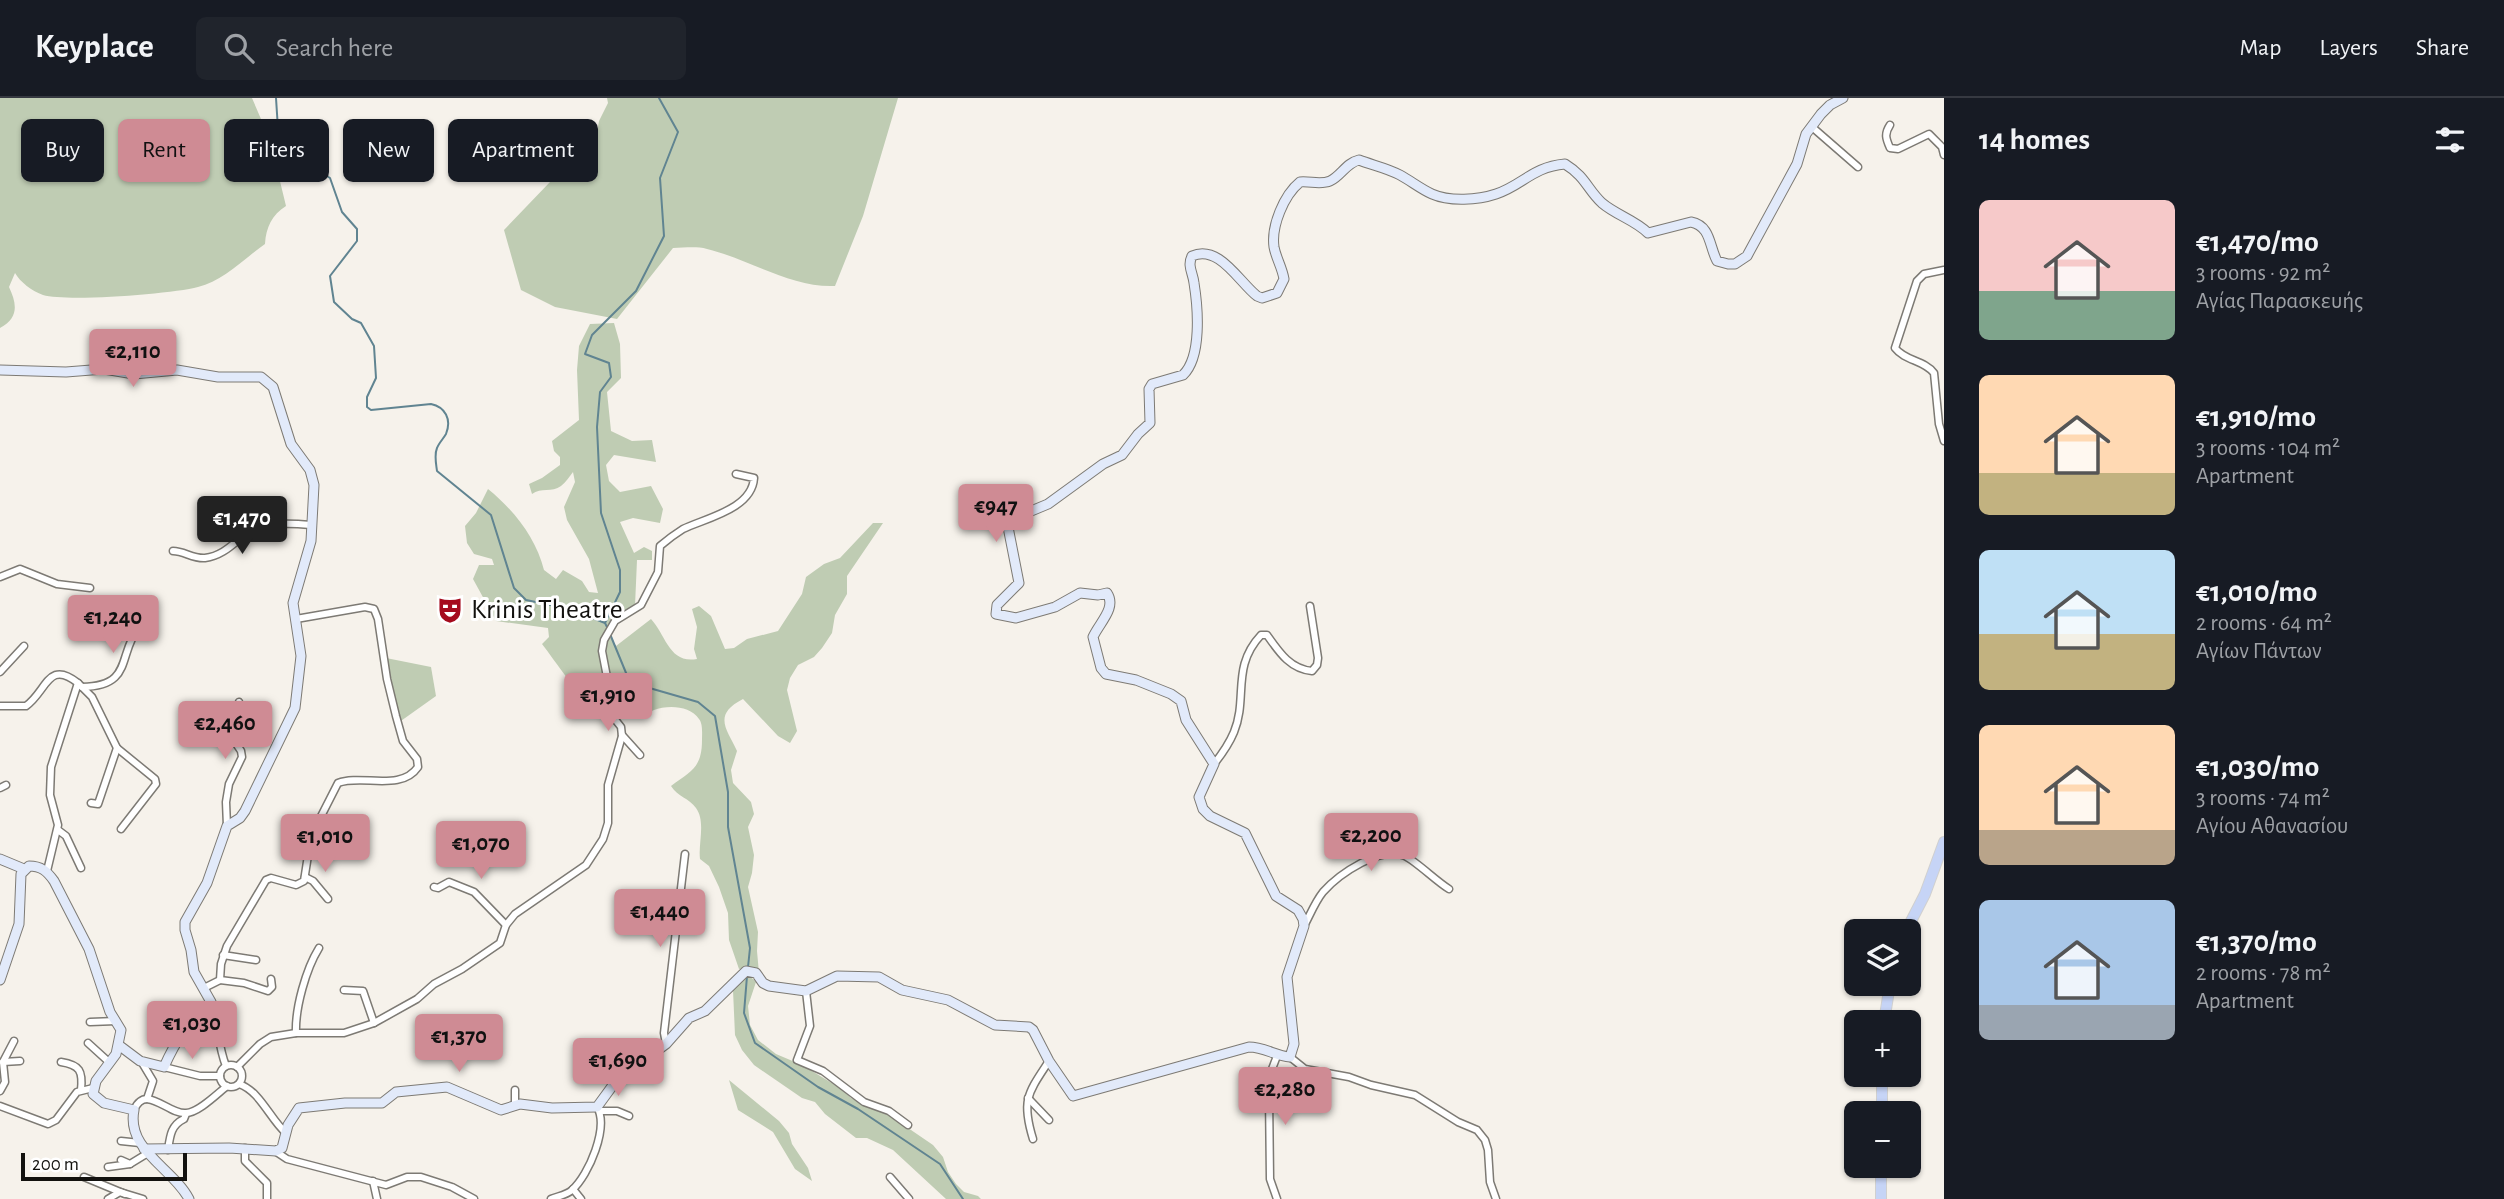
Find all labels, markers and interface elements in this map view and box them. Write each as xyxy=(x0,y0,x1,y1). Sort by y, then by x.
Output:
search box xyxy=(196,17,686,80)
icon: search xyxy=(220,29,258,67)
text: Keyplace xyxy=(35,31,154,64)
text: Search here xyxy=(276,35,393,61)
text: Map xyxy=(2239,36,2281,60)
text: Layers xyxy=(2319,36,2378,60)
text: Share xyxy=(2416,36,2469,60)
chip: Buy xyxy=(21,119,104,182)
chip: Rent xyxy=(118,119,210,182)
chip: Filters xyxy=(224,119,329,182)
chip: New xyxy=(343,119,434,182)
chip: Apartment xyxy=(448,119,598,182)
icon: filters xyxy=(2431,121,2469,159)
text: 14 homes xyxy=(1979,125,2090,155)
text: €1,470/mo xyxy=(2196,227,2319,257)
icon: home xyxy=(2035,228,2119,312)
text: 3 rooms · 92 m² xyxy=(2196,262,2330,285)
text: Αγίας Παρασκευής xyxy=(2196,290,2363,313)
pin: €2,110 xyxy=(76,330,190,389)
text: €2,110 xyxy=(105,340,161,363)
text: €1,910/mo xyxy=(2196,402,2316,432)
icon: home xyxy=(2035,403,2119,487)
text: 3 rooms · 104 m² xyxy=(2196,437,2340,460)
text: Apartment xyxy=(2196,465,2294,488)
pin: €947 xyxy=(955,484,1037,544)
text: €947 xyxy=(974,495,1018,518)
pin: €1,470 xyxy=(185,496,299,556)
text: €1,470 xyxy=(213,507,271,530)
text: €1,010/mo xyxy=(2196,577,2317,607)
icon: home xyxy=(2035,578,2119,662)
theatre icon: Krinis Theatre xyxy=(435,595,465,625)
pin: €1,240 xyxy=(56,596,170,655)
place label: Krinis Theatre xyxy=(471,596,623,624)
text: €1,240 xyxy=(84,606,142,629)
text: 2 rooms · 64 m² xyxy=(2196,612,2332,635)
text: Αγίων Πάντων xyxy=(2196,640,2322,663)
pin: €1,910 xyxy=(551,674,665,733)
text: €1,910 xyxy=(580,684,636,707)
pin: €2,460 xyxy=(168,702,282,761)
text: €2,460 xyxy=(194,712,256,735)
text: €1,030/mo xyxy=(2196,752,2319,782)
icon: home xyxy=(2035,753,2119,837)
text: 3 rooms · 74 m² xyxy=(2196,787,2330,810)
pin: €1,010 xyxy=(268,814,382,874)
pin: €2,200 xyxy=(1314,814,1428,873)
text: Αγίου Αθανασίου xyxy=(2196,815,2348,838)
pin: €1,070 xyxy=(424,822,538,881)
text: €2,200 xyxy=(1340,824,1402,847)
text: €1,010 xyxy=(297,825,353,848)
text: €1,070 xyxy=(452,832,510,855)
pin: €1,440 xyxy=(603,890,717,949)
text: €1,440 xyxy=(630,900,690,923)
map controls xyxy=(1844,919,1921,1178)
button: layers xyxy=(1844,919,1921,996)
text: €1,370/mo xyxy=(2196,927,2317,957)
icon: home xyxy=(2035,928,2119,1012)
text: 2 rooms · 78 m² xyxy=(2196,962,2331,985)
text: Apartment xyxy=(2196,990,2294,1013)
pin: €1,030 xyxy=(135,1002,249,1061)
button: + xyxy=(1844,1010,1921,1087)
text: €1,030 xyxy=(163,1012,221,1035)
pin: €1,370 xyxy=(402,1014,516,1074)
text: €1,370 xyxy=(431,1025,487,1048)
pin: €1,690 xyxy=(561,1038,675,1098)
text: €1,690 xyxy=(589,1049,647,1072)
pin: €2,280 xyxy=(1228,1068,1342,1127)
text: €2,280 xyxy=(1255,1078,1316,1101)
button: − xyxy=(1844,1101,1921,1178)
scale bar xyxy=(21,1150,187,1182)
text: 200 m xyxy=(32,1155,79,1174)

